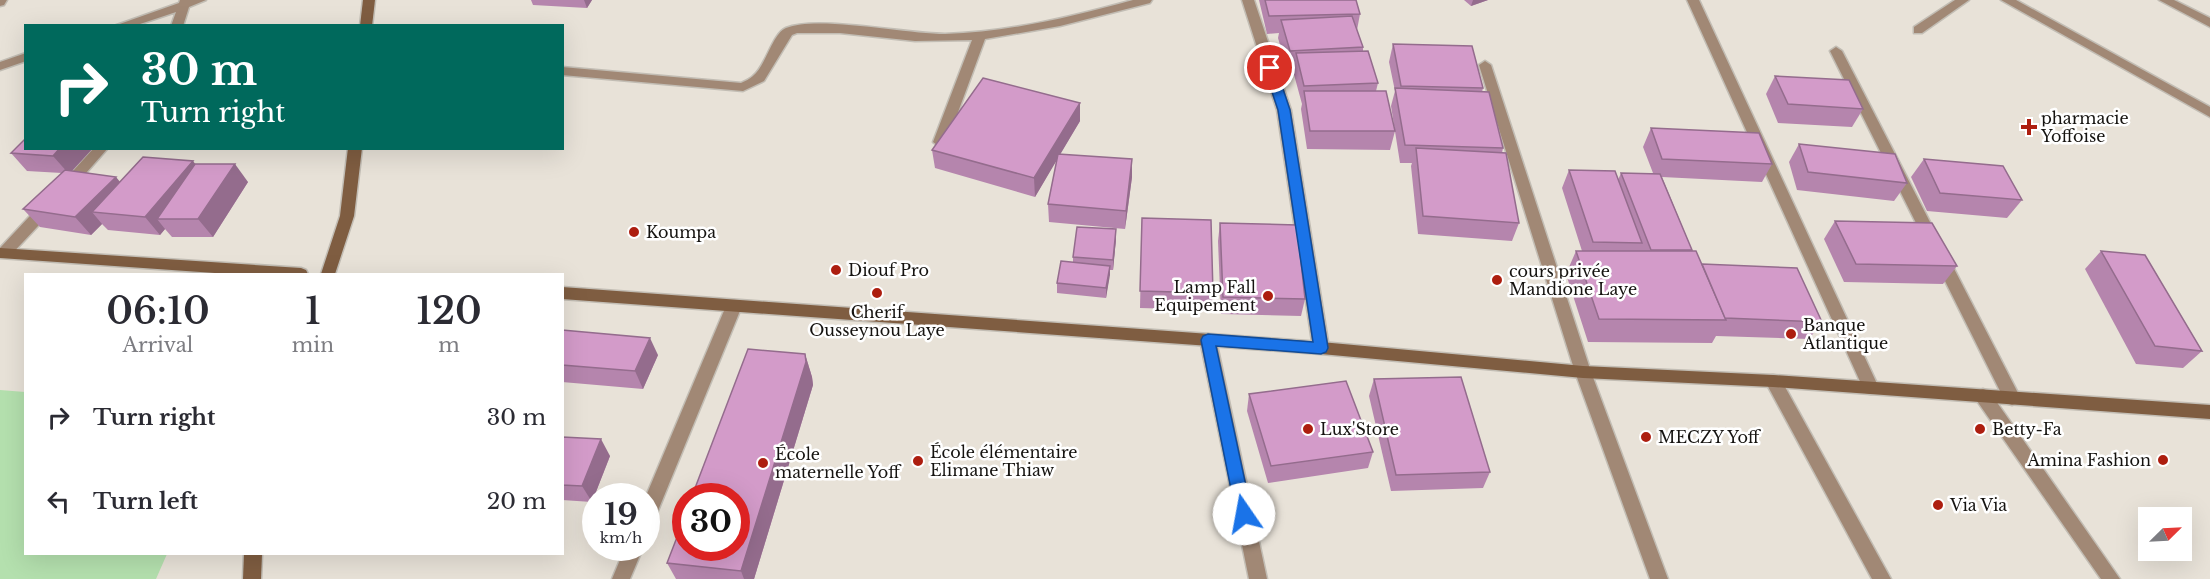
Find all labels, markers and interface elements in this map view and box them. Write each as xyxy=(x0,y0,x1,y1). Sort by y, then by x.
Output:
pin xyxy=(1244,42,1295,93)
text: 30 m xyxy=(141,44,257,96)
icon: right xyxy=(42,48,120,126)
icon: arrive xyxy=(1253,51,1286,84)
text: Turn right xyxy=(141,96,285,129)
place label: pharmacie Yoffoise xyxy=(2040,108,2129,146)
marker: pharmacie Yoffoise xyxy=(2022,120,2036,134)
place label: Koumpa xyxy=(646,222,716,242)
marker: Koumpa xyxy=(627,225,641,239)
place label: Diouf Pro xyxy=(848,260,929,280)
place label: cours privée Mandione Laye xyxy=(1509,261,1637,299)
marker: Diouf Pro xyxy=(829,263,843,277)
marker: cours privée Mandione Laye xyxy=(1490,273,1504,287)
place label: Lamp Fall Equipement xyxy=(1154,277,1256,315)
marker: Cherif Ousseynou Laye xyxy=(870,286,884,300)
text: 06:10 xyxy=(106,289,210,334)
text: 1 xyxy=(305,289,321,334)
text: 120 xyxy=(416,289,482,334)
marker: Lamp Fall Equipement xyxy=(1261,289,1275,303)
place label: Cherif Ousseynou Laye xyxy=(809,302,945,340)
place label: Banque Atlantique xyxy=(1802,315,1888,353)
marker: Banque Atlantique xyxy=(1784,327,1798,341)
text: Arrival xyxy=(123,333,193,357)
text: min xyxy=(292,333,334,357)
text: m xyxy=(438,333,460,357)
icon: right xyxy=(42,401,75,434)
text: Turn right xyxy=(93,404,215,431)
text: 30 m xyxy=(487,404,546,431)
place label: Lux'Store xyxy=(1320,419,1399,439)
place label: Betty-Fa xyxy=(1992,419,2062,439)
marker: Lux'Store xyxy=(1301,422,1315,436)
marker: Betty-Fa xyxy=(1973,422,1987,436)
place label: MECZY Yoff xyxy=(1658,427,1762,447)
marker: MECZY Yoff xyxy=(1639,430,1653,444)
place label: École élémentaire Elimane Thiaw xyxy=(930,442,1078,480)
place label: École maternelle Yoff xyxy=(775,444,902,482)
place label: Amina Fashion xyxy=(2026,450,2151,470)
marker: Amina Fashion xyxy=(2156,453,2170,467)
marker: École élémentaire Elimane Thiaw xyxy=(911,454,925,468)
marker: École maternelle Yoff xyxy=(756,456,770,470)
position arrow xyxy=(1212,482,1276,546)
speed limit sign: 30 xyxy=(672,483,750,561)
icon: left xyxy=(42,485,75,518)
text: Turn left xyxy=(93,488,198,515)
text: 20 m xyxy=(487,488,546,515)
place label: Via Via xyxy=(1949,495,2007,515)
text: 19 xyxy=(604,496,638,533)
marker: Via Via xyxy=(1931,498,1945,512)
north arrow xyxy=(2138,507,2192,561)
map controls xyxy=(2138,507,2192,561)
text: km/h xyxy=(600,528,642,547)

